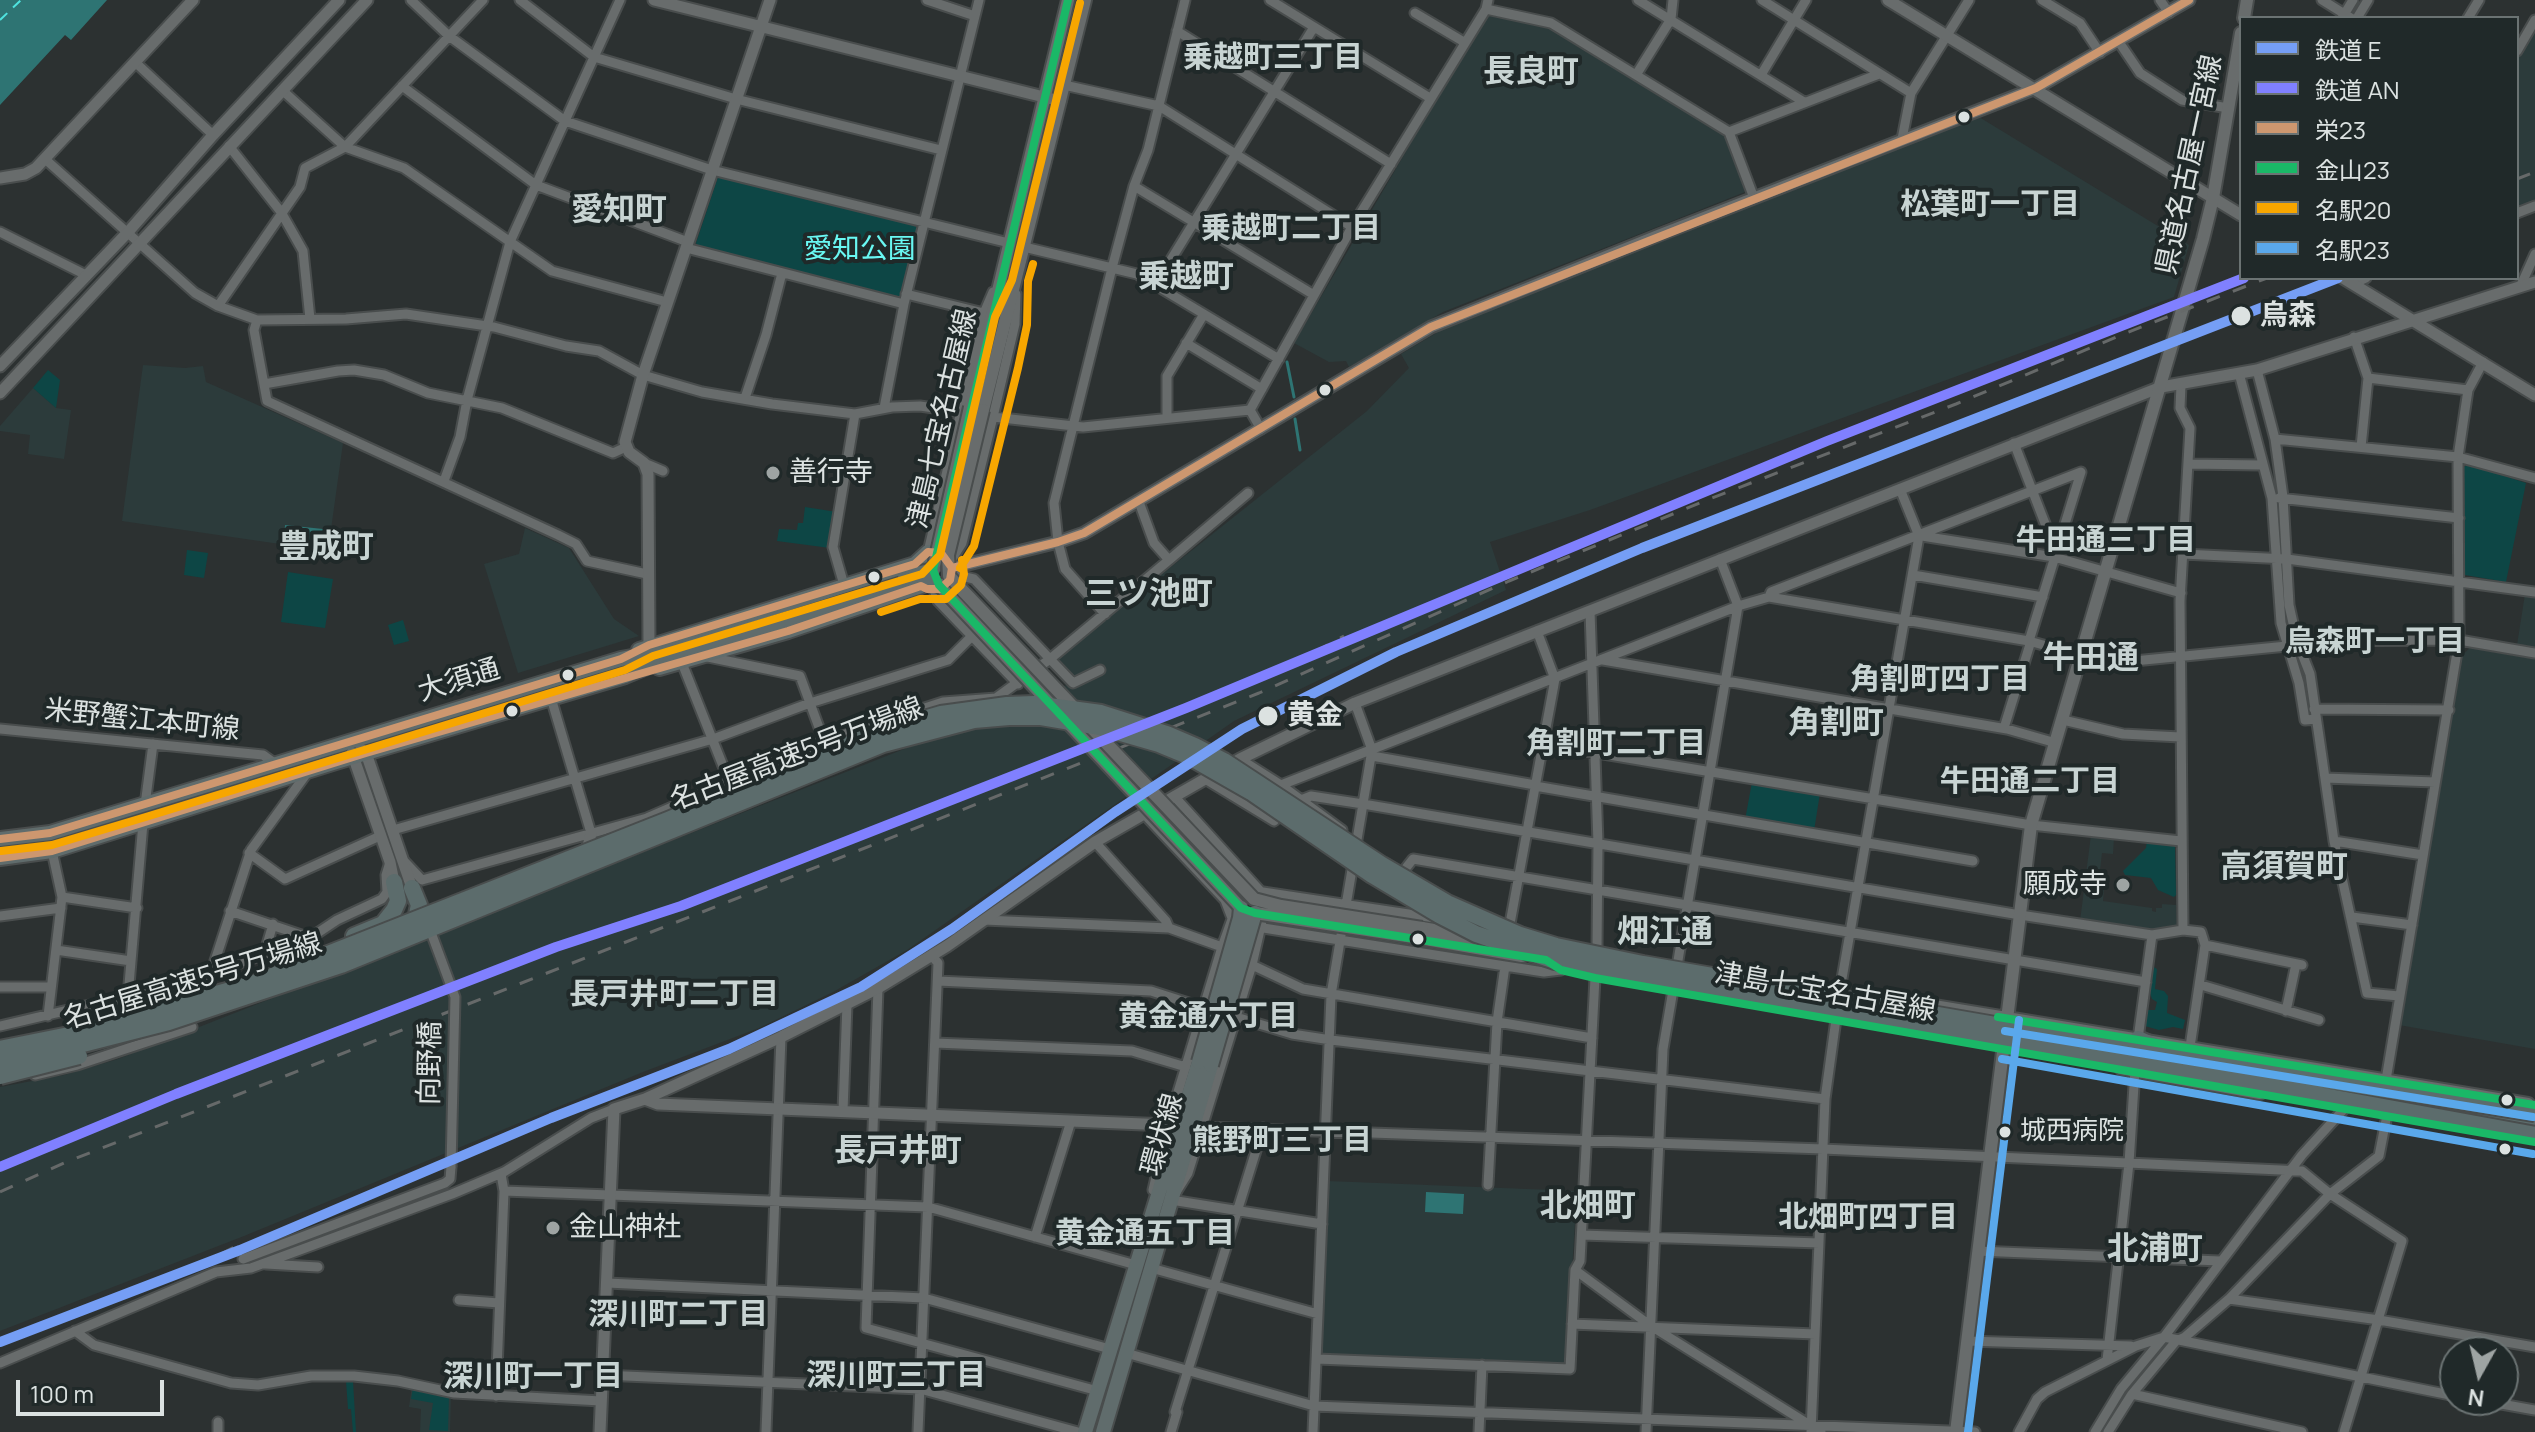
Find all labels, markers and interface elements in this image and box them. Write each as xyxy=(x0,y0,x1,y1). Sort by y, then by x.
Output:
legend xyxy=(2239,16,2519,280)
text: 鉄道 E xyxy=(2315,33,2381,66)
district label: 乗越町三丁目 xyxy=(1183,41,1363,77)
street label: 県道名古屋一宮線 xyxy=(2150,52,2230,278)
district label: 長良町 xyxy=(1483,54,1579,92)
text: 鉄道 AN xyxy=(2315,73,2399,106)
unlabelled marker xyxy=(1956,109,1972,125)
text: 栄23 xyxy=(2315,113,2366,146)
text: 金山23 xyxy=(2315,153,2390,186)
district label: 松葉町一丁目 xyxy=(1900,188,2080,224)
district label: 愛知町 xyxy=(571,192,667,230)
text: 名駅20 xyxy=(2315,193,2391,226)
district label: 乗越町二丁目 xyxy=(1201,212,1381,248)
park label: 愛知公園 xyxy=(804,233,916,267)
text: 名駅23 xyxy=(2315,233,2390,266)
district label: 乗越町 xyxy=(1138,259,1234,297)
place label: 烏森 xyxy=(2260,299,2316,333)
marker: 烏森 xyxy=(2229,304,2253,328)
street label: 津島七宝名古屋線 xyxy=(901,306,985,532)
unlabelled marker xyxy=(1317,382,1333,398)
place label: 善行寺 xyxy=(789,456,873,490)
marker: 善行寺 xyxy=(764,464,782,482)
district label: 牛田通三丁目 xyxy=(2016,524,2196,560)
district label: 豊成町 xyxy=(278,529,374,567)
unlabelled marker xyxy=(866,569,882,585)
district label: 三ツ池町 xyxy=(1085,576,1213,614)
district label: 烏森町一丁目 xyxy=(2285,625,2465,661)
district label: 牛田通 xyxy=(2043,640,2139,678)
street label: 大須通 xyxy=(414,653,504,709)
district label: 角割町四丁目 xyxy=(1850,663,2030,699)
unlabelled marker xyxy=(560,667,576,683)
street label: 名古屋高速5号万場線 xyxy=(666,691,928,819)
street label: 米野蟹江本町線 xyxy=(43,694,241,748)
place label: 黄金 xyxy=(1287,699,1343,733)
unlabelled marker xyxy=(504,703,520,719)
marker: 黄金 xyxy=(1256,704,1280,728)
district label: 角割町 xyxy=(1788,705,1884,743)
district label: 角割町二丁目 xyxy=(1526,727,1706,763)
district label: 牛田通二丁目 xyxy=(1940,765,2120,801)
district label: 高須賀町 xyxy=(2220,849,2348,887)
place label: 願成寺 xyxy=(2023,868,2107,902)
marker: 願成寺 xyxy=(2114,876,2132,894)
district label: 畑江通 xyxy=(1617,914,1713,952)
street label: 名古屋高速5号万場線 xyxy=(60,927,326,1037)
unlabelled marker xyxy=(1410,931,1426,947)
street label: 津島七宝名古屋線 xyxy=(1712,957,1938,1029)
district label: 長戸井町二丁目 xyxy=(569,978,779,1014)
district label: 黄金通六丁目 xyxy=(1118,1000,1298,1036)
street label: 向野橋 xyxy=(413,1021,449,1105)
street label: 環状線 xyxy=(1135,1090,1191,1180)
unlabelled marker xyxy=(2499,1092,2515,1108)
place label: 城西病院 xyxy=(2020,1116,2124,1148)
district label: 熊野町三丁目 xyxy=(1192,1124,1372,1160)
marker: 城西病院 xyxy=(1997,1124,2013,1140)
district label: 長戸井町 xyxy=(834,1133,962,1171)
unlabelled marker xyxy=(2497,1141,2513,1157)
district label: 北畑町 xyxy=(1540,1188,1636,1226)
district label: 北畑町四丁目 xyxy=(1778,1201,1958,1237)
place label: 金山神社 xyxy=(569,1211,681,1245)
district label: 黄金通五丁目 xyxy=(1055,1217,1235,1253)
marker: 金山神社 xyxy=(544,1219,562,1237)
district label: 北浦町 xyxy=(2107,1231,2203,1269)
district label: 深川町二丁目 xyxy=(588,1298,768,1334)
north arrow xyxy=(2439,1336,2519,1416)
district label: 深川町三丁目 xyxy=(806,1359,986,1395)
district label: 深川町一丁目 xyxy=(443,1360,623,1396)
scale bar xyxy=(20,1364,168,1414)
text: 100 m xyxy=(30,1377,94,1410)
text: N xyxy=(2466,1382,2486,1414)

